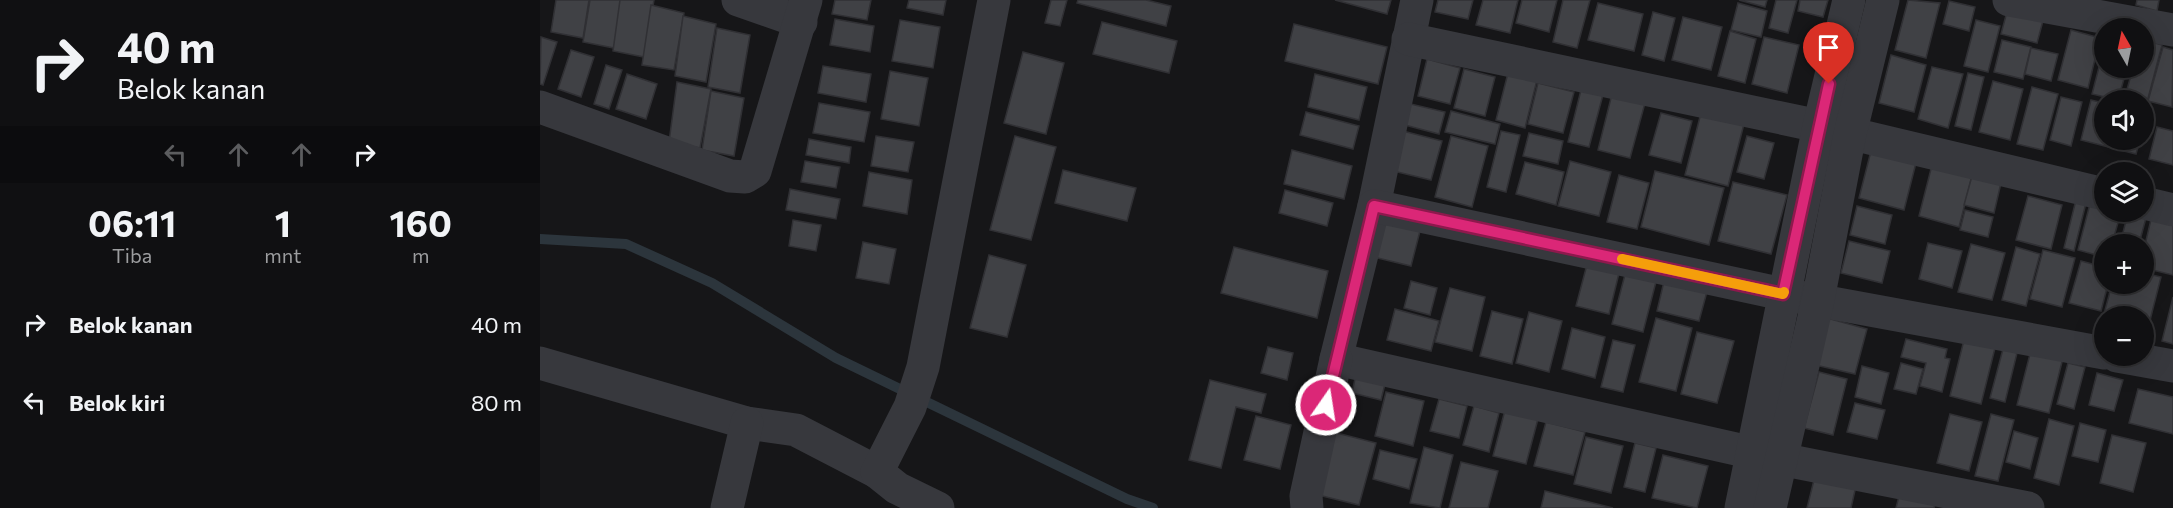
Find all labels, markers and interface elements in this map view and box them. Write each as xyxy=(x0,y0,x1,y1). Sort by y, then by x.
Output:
north arrow xyxy=(2094,18,2154,78)
map controls xyxy=(2094,18,2154,366)
text: 40 m xyxy=(117,20,215,72)
pin xyxy=(1803,22,1854,84)
icon: right xyxy=(18,24,96,102)
icon: arrive xyxy=(1812,31,1845,64)
text: Belok kanan xyxy=(117,72,265,105)
button: sound xyxy=(2094,90,2154,150)
icon: left xyxy=(159,138,192,171)
icon: ahead xyxy=(222,138,255,171)
icon: ahead xyxy=(285,138,318,171)
icon: right xyxy=(348,138,381,171)
button: layers xyxy=(2094,162,2154,222)
text: 06:11 xyxy=(88,200,176,244)
text: 1 xyxy=(275,200,291,244)
text: 160 xyxy=(390,200,452,244)
button: + xyxy=(2094,234,2154,294)
text: Tiba xyxy=(112,243,152,267)
text: mnt xyxy=(264,243,301,267)
text: m xyxy=(412,243,429,267)
button: − xyxy=(2094,306,2154,366)
icon: right xyxy=(18,308,51,341)
text: Belok kanan xyxy=(69,311,192,338)
text: 40 m xyxy=(471,311,522,338)
position arrow xyxy=(1294,373,1358,437)
icon: left xyxy=(18,386,51,419)
text: Belok kiri xyxy=(69,389,165,416)
text: 80 m xyxy=(471,389,522,416)

